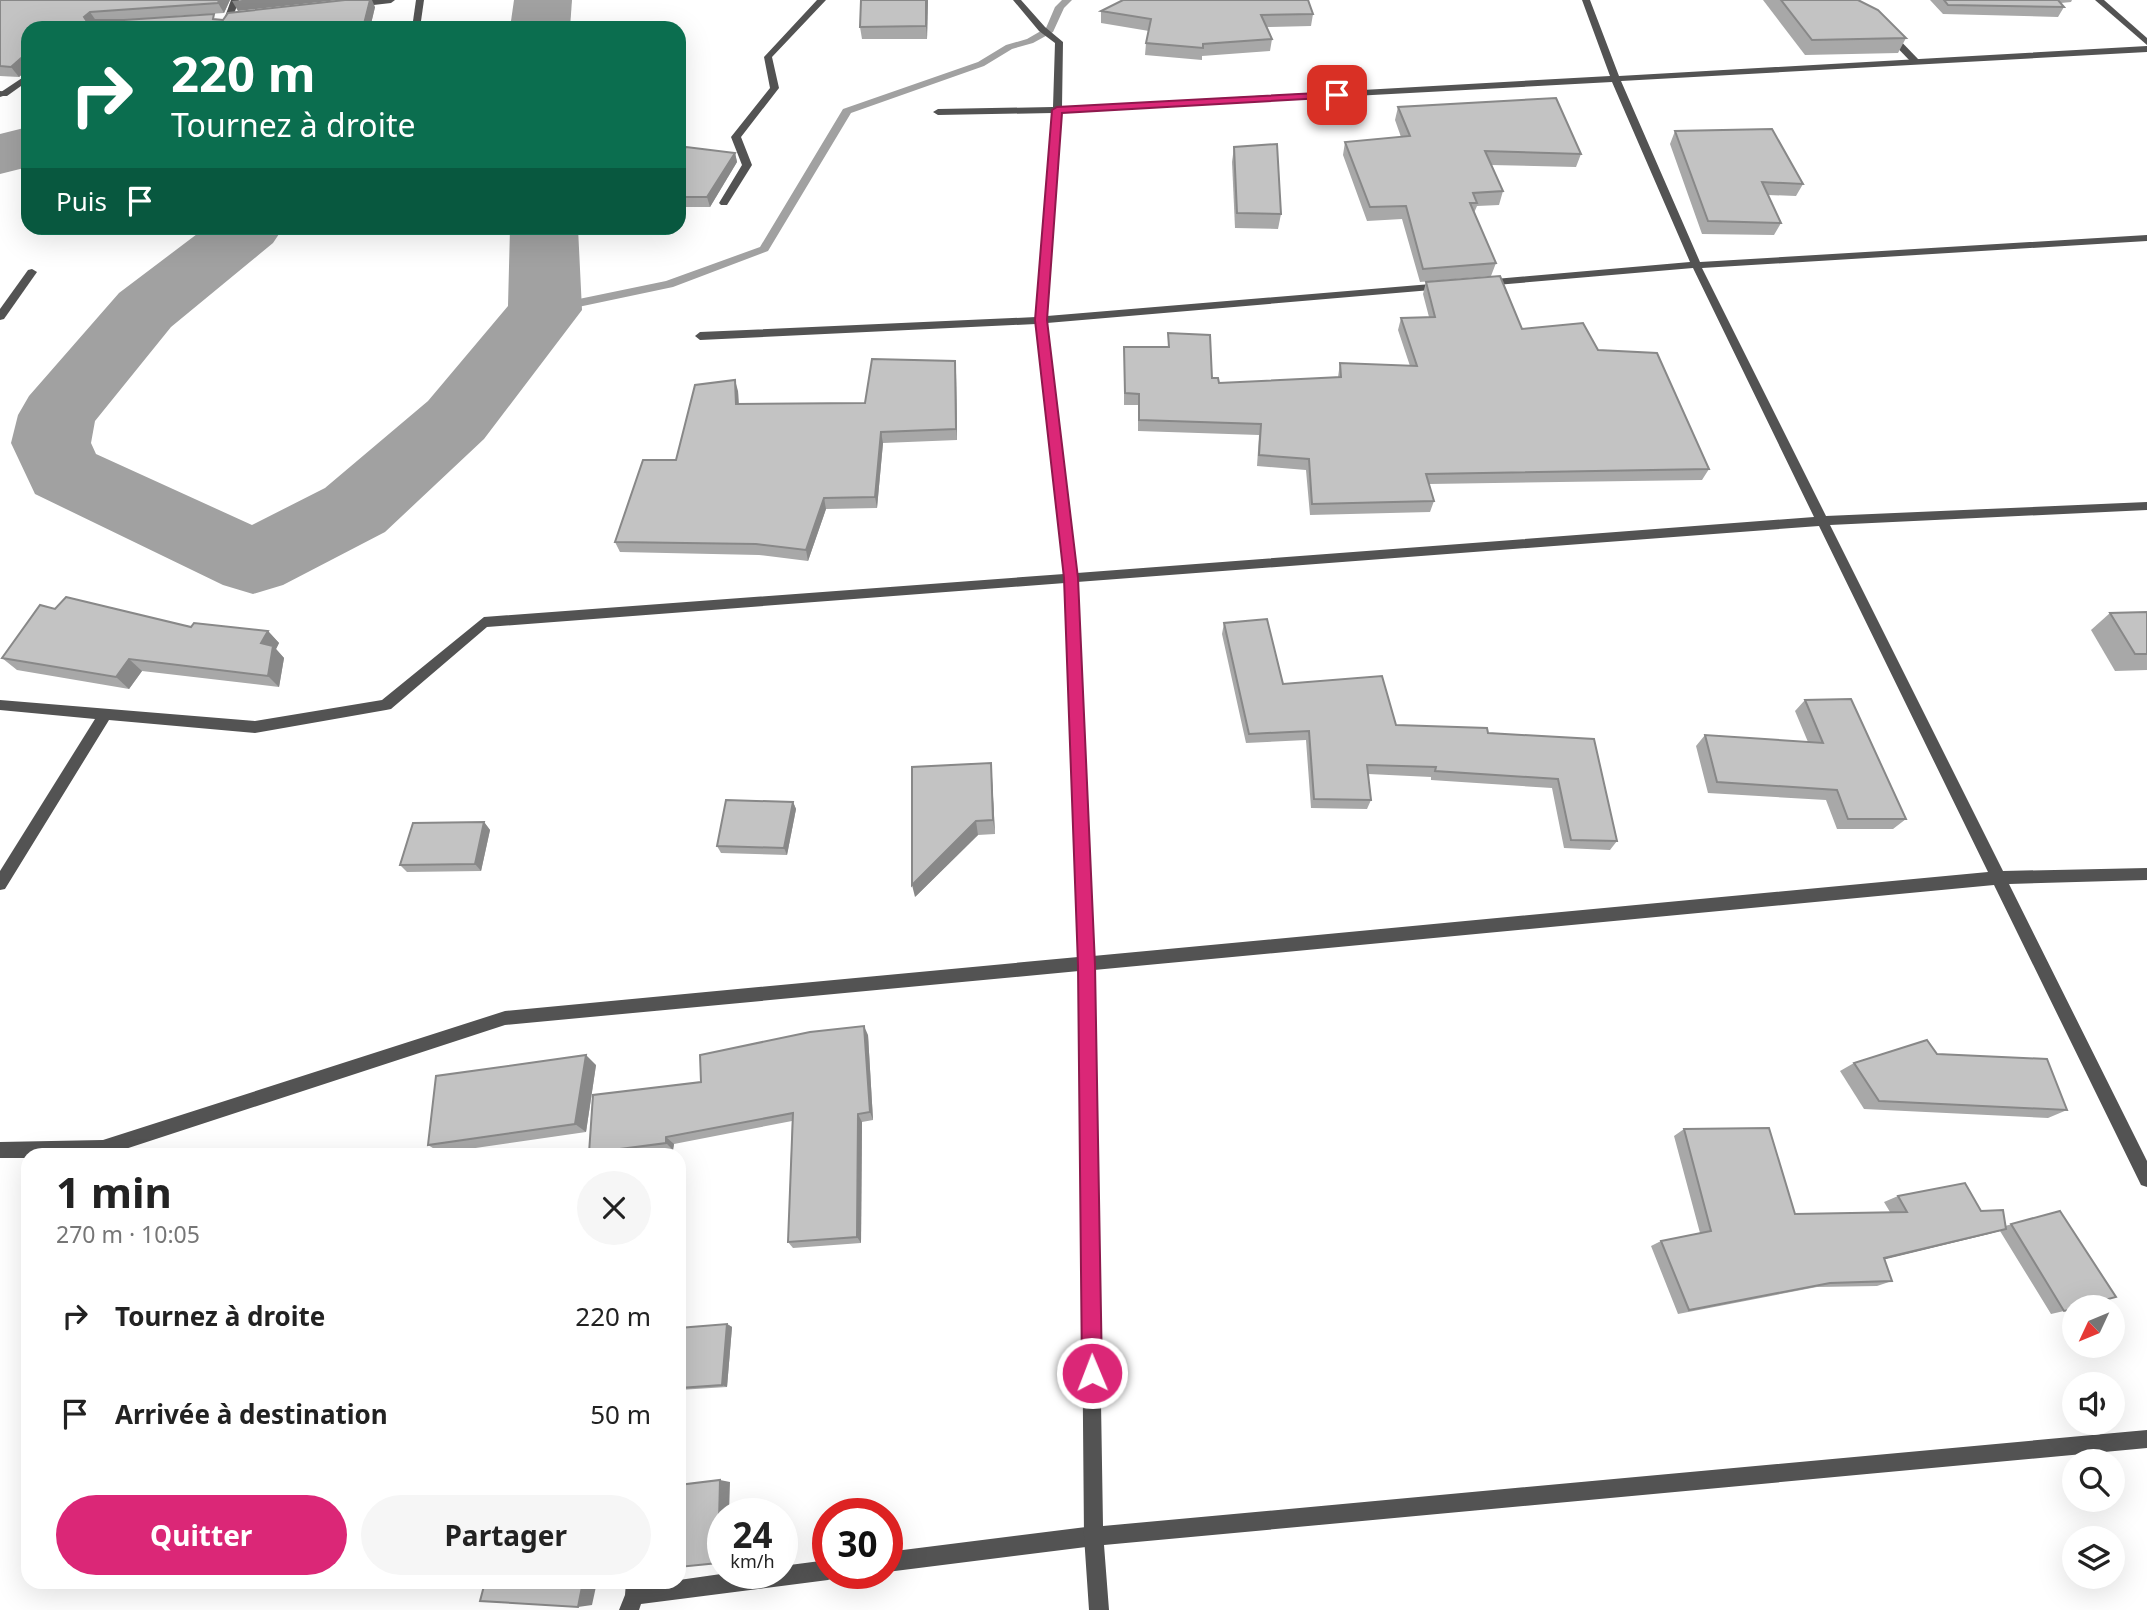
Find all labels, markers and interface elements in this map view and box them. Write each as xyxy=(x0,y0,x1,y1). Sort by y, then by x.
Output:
text: 220 m xyxy=(171,40,316,106)
icon: right xyxy=(56,49,147,140)
pin xyxy=(1307,65,1367,125)
icon: arrive xyxy=(1318,76,1356,114)
text: Tournez à droite xyxy=(171,103,416,146)
icon: arrive xyxy=(121,182,159,220)
text: Puis xyxy=(56,183,107,219)
text: 1 min xyxy=(56,1163,172,1220)
button: close xyxy=(577,1171,651,1245)
text: 270 m · 10:05 xyxy=(56,1218,200,1250)
north arrow xyxy=(2062,1295,2124,1358)
map controls xyxy=(2062,1295,2125,1589)
icon: right xyxy=(56,1297,94,1335)
text: Tournez à droite xyxy=(115,1298,325,1334)
text: 220 m xyxy=(575,1298,651,1334)
position arrow xyxy=(1055,1336,1129,1410)
button: sound xyxy=(2062,1372,2125,1435)
icon: arrive xyxy=(56,1395,94,1433)
text: Arrivée à destination xyxy=(115,1396,388,1432)
text: 50 m xyxy=(590,1396,651,1432)
button: search xyxy=(2062,1449,2125,1512)
button: Quitter xyxy=(56,1495,347,1575)
button: Partager xyxy=(361,1495,651,1575)
speed limit sign: 30 xyxy=(812,1498,903,1589)
text: 24 xyxy=(732,1511,773,1558)
button: layers xyxy=(2062,1526,2125,1589)
text: km/h xyxy=(730,1549,775,1573)

